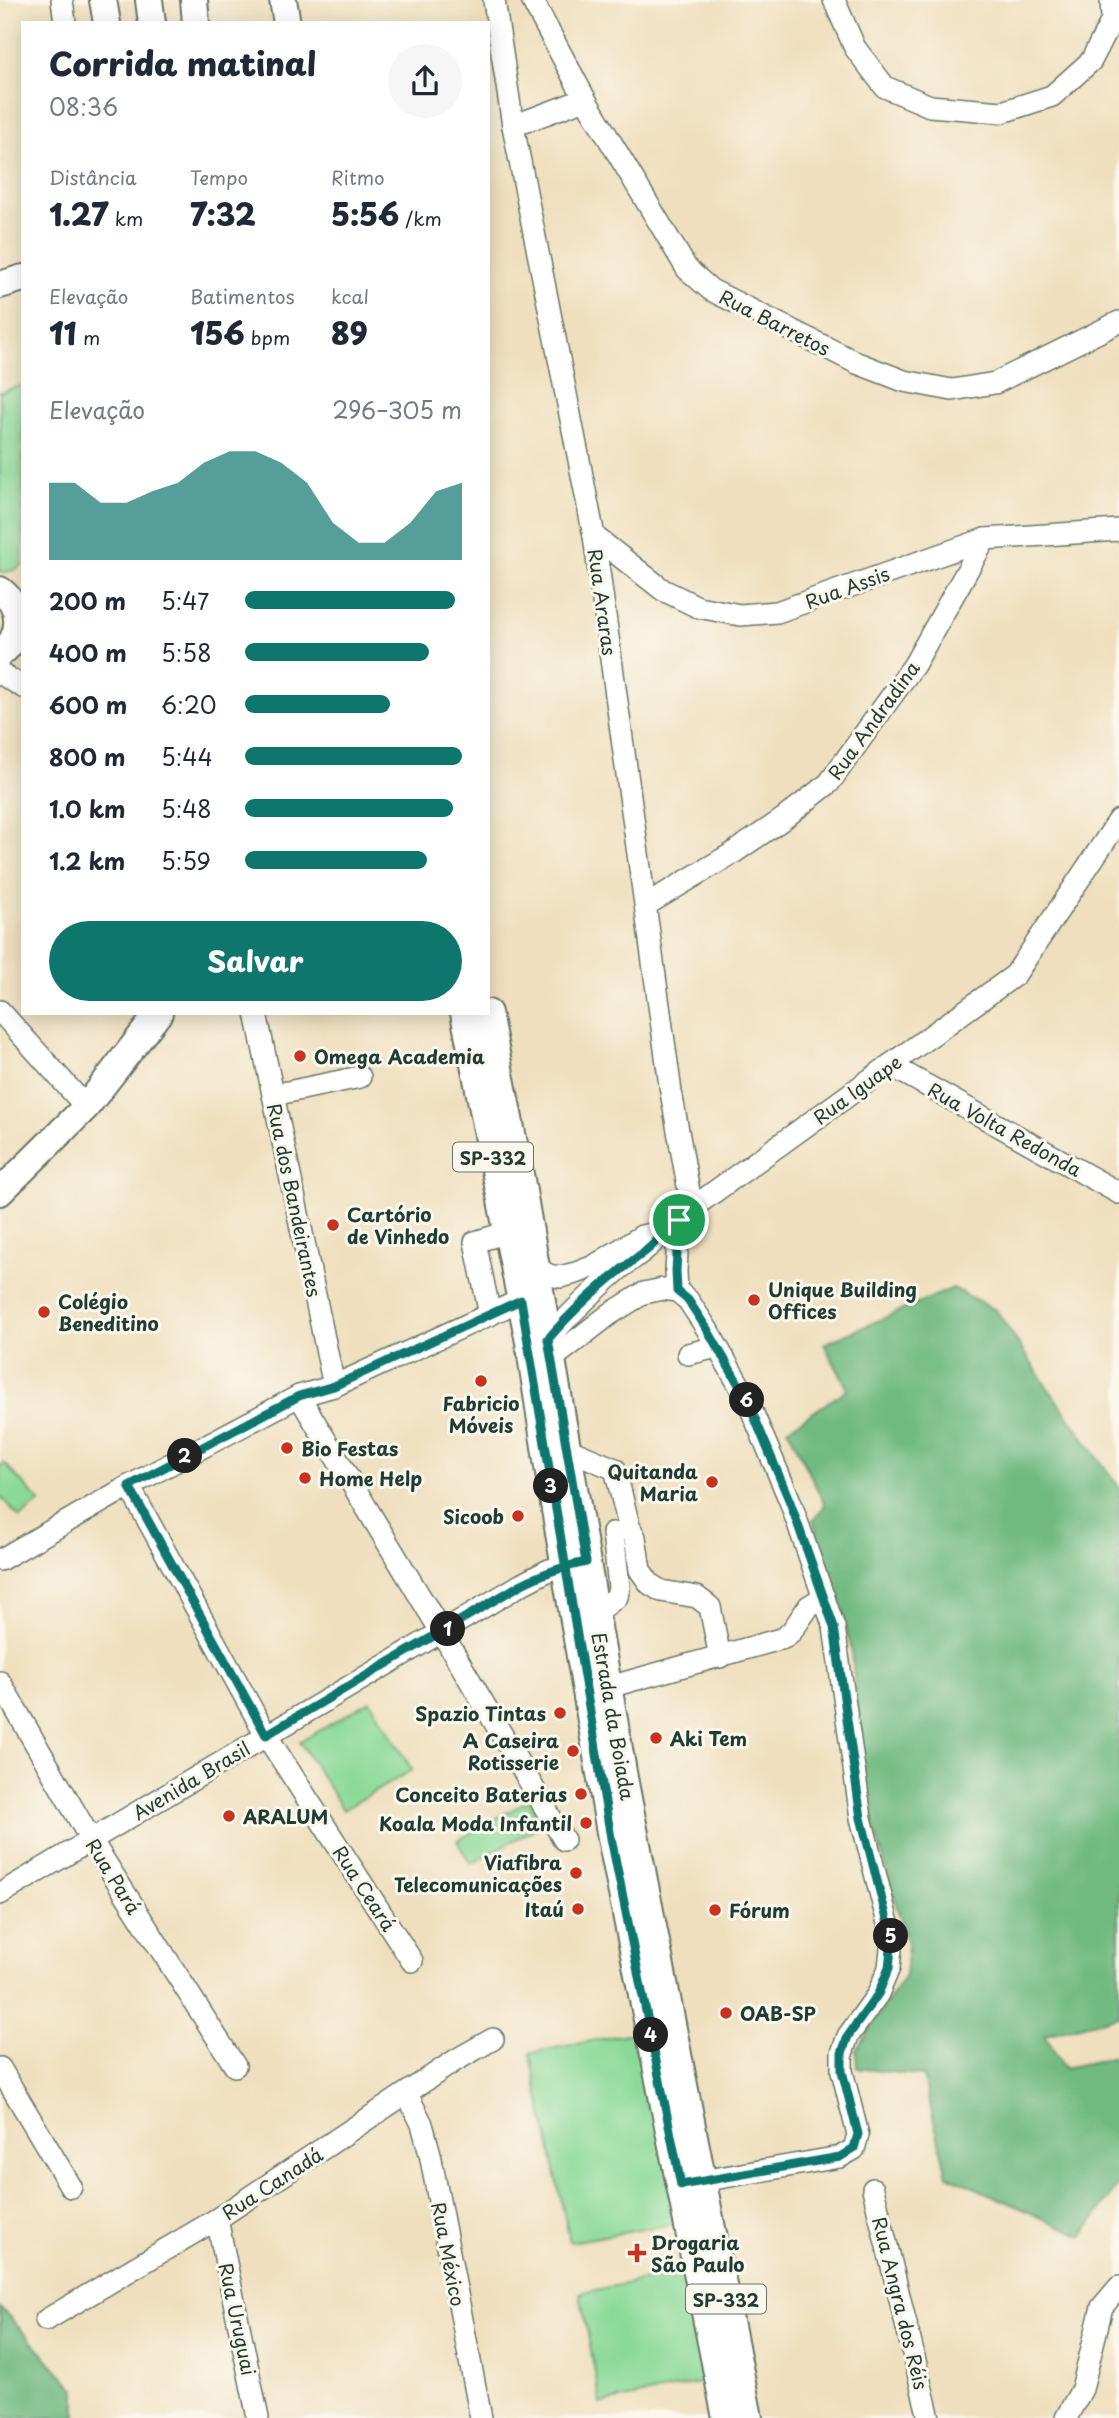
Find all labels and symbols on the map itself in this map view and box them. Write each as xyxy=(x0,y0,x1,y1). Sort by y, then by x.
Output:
street label: Rua Barretos xyxy=(715,282,835,362)
street label: Rua Araras xyxy=(582,547,624,657)
street label: Rua Assis xyxy=(801,559,893,615)
street label: Rua Andradina xyxy=(820,655,926,785)
place label: Omega Academia xyxy=(314,1042,485,1070)
street label: Rua Iguape xyxy=(807,1047,907,1131)
marker: Omega Academia xyxy=(292,1048,308,1064)
street label: Rua Volta Redonda xyxy=(923,1075,1087,1183)
street label: Rua dos Bandeirantes xyxy=(261,1101,329,1299)
road number: SP-332 xyxy=(453,1142,533,1172)
pin xyxy=(649,1190,709,1250)
place label: Cartório de Vinhedo xyxy=(347,1200,449,1250)
marker: Cartório de Vinhedo xyxy=(325,1217,341,1233)
place label: Unique Building Offices xyxy=(768,1275,917,1325)
place label: Colégio Beneditino xyxy=(58,1287,159,1337)
marker: Unique Building Offices xyxy=(746,1292,762,1308)
marker: Colégio Beneditino xyxy=(36,1304,52,1320)
marker: Fabricio Móveis xyxy=(473,1373,489,1389)
pin: 6 xyxy=(730,1382,764,1418)
place label: Fabricio Móveis xyxy=(442,1389,520,1439)
place label: Bio Festas xyxy=(301,1434,398,1462)
pin: 2 xyxy=(168,1438,202,1474)
marker: Bio Festas xyxy=(279,1440,295,1456)
place label: Quitanda Maria xyxy=(607,1457,698,1507)
place label: Home Help xyxy=(319,1464,422,1492)
pin: 3 xyxy=(534,1468,568,1504)
marker: Home Help xyxy=(297,1470,313,1486)
marker: Quitanda Maria xyxy=(704,1474,720,1490)
place label: Sicoob xyxy=(443,1502,504,1530)
marker: Sicoob xyxy=(510,1508,526,1524)
pin: 1 xyxy=(430,1612,466,1646)
street label: Estrada da Boiada xyxy=(585,1630,643,1803)
place label: Spazio Tintas xyxy=(415,1699,546,1727)
marker: Spazio Tintas xyxy=(552,1705,568,1721)
place label: Aki Tem xyxy=(670,1724,747,1752)
place label: A Caseira Rotisserie xyxy=(463,1726,559,1776)
marker: Aki Tem xyxy=(648,1730,664,1746)
street label: Avenida Brasil xyxy=(127,1734,255,1826)
marker: A Caseira Rotisserie xyxy=(565,1743,581,1759)
place label: Conceito Baterias xyxy=(395,1780,567,1808)
marker: Conceito Baterias xyxy=(573,1786,589,1802)
place label: ARALUM xyxy=(242,1802,328,1830)
marker: ARALUM xyxy=(221,1808,237,1824)
place label: Koala Moda Infantil xyxy=(379,1809,572,1837)
marker: Koala Moda Infantil xyxy=(578,1815,594,1831)
street label: Rua Pará xyxy=(80,1833,148,1919)
street label: Rua Ceará xyxy=(327,1840,403,1936)
place label: Viafibra Telecomunicações xyxy=(394,1848,562,1898)
marker: Viafibra Telecomunicações xyxy=(568,1865,584,1881)
place label: Itaú xyxy=(524,1895,564,1923)
place label: Fórum xyxy=(729,1896,790,1924)
marker: Itaú xyxy=(570,1901,586,1917)
marker: Fórum xyxy=(707,1902,723,1918)
pin: 5 xyxy=(874,1918,908,1954)
place label: OAB-SP xyxy=(740,1999,816,2027)
marker: OAB-SP xyxy=(718,2005,734,2021)
pin: 4 xyxy=(634,2018,668,2052)
street label: Rua Canadá xyxy=(216,2140,328,2226)
street label: Rua México xyxy=(425,2200,473,2308)
street label: Rua Angra dos Réis xyxy=(866,2214,936,2392)
place label: Drogaria São Paulo xyxy=(651,2228,744,2278)
marker: Drogaria São Paulo xyxy=(629,2245,645,2261)
street label: Rua Uruguai xyxy=(212,2260,264,2378)
road number: SP-332 xyxy=(686,2284,766,2314)

